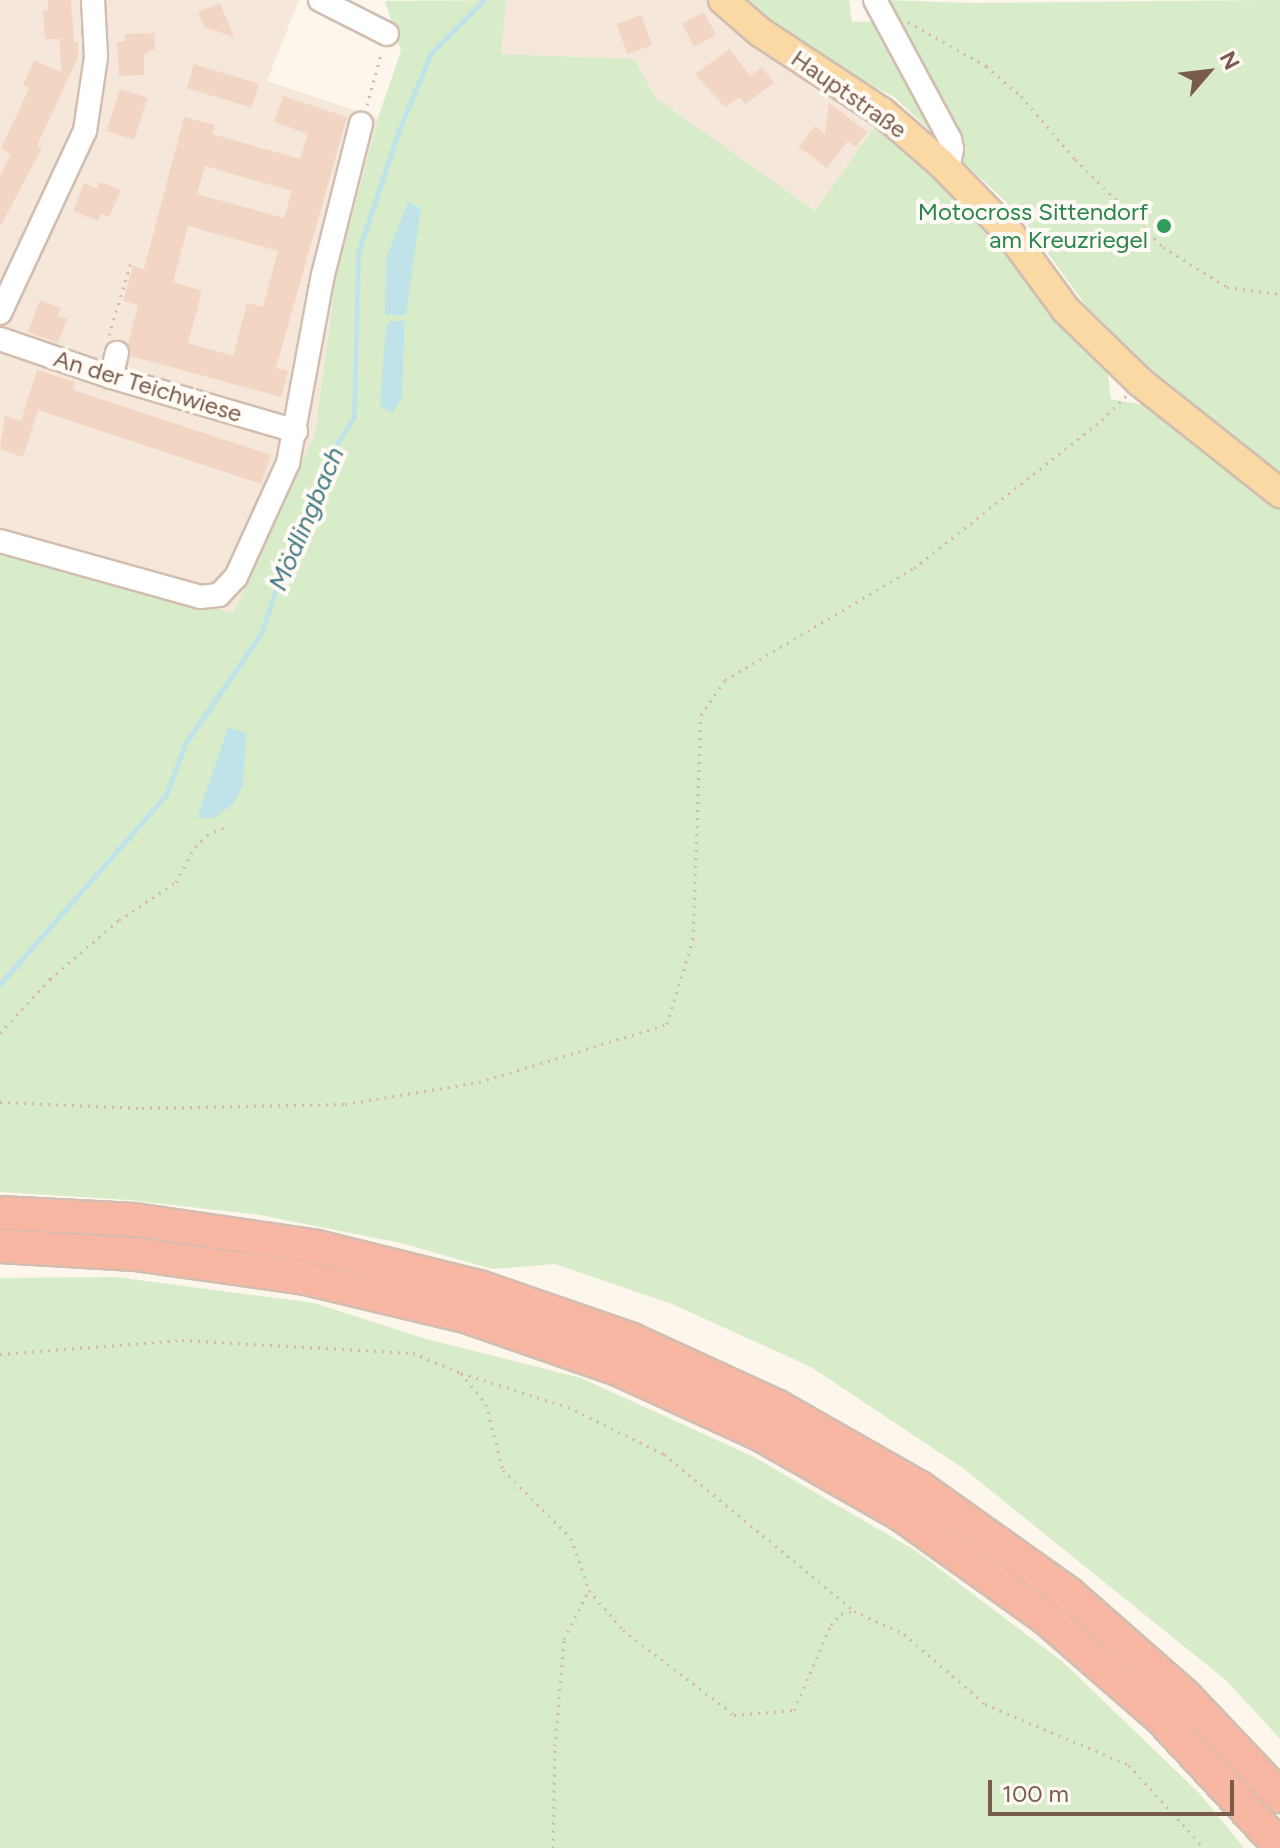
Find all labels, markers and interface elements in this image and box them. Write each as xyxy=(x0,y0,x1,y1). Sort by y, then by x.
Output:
north arrow xyxy=(1168,32,1248,112)
street label: Hauptstraße xyxy=(786,44,912,144)
text: N xyxy=(1214,47,1246,74)
place label: Motocross Sittendorf am Kreuzriegel xyxy=(918,198,1148,254)
marker: Motocross Sittendorf am Kreuzriegel xyxy=(1155,217,1173,235)
street label: An der Teichwiese xyxy=(50,344,246,428)
water label: Mödlingbach xyxy=(263,442,351,596)
scale bar xyxy=(992,1764,1238,1814)
text: 100 m xyxy=(1002,1779,1069,1808)

